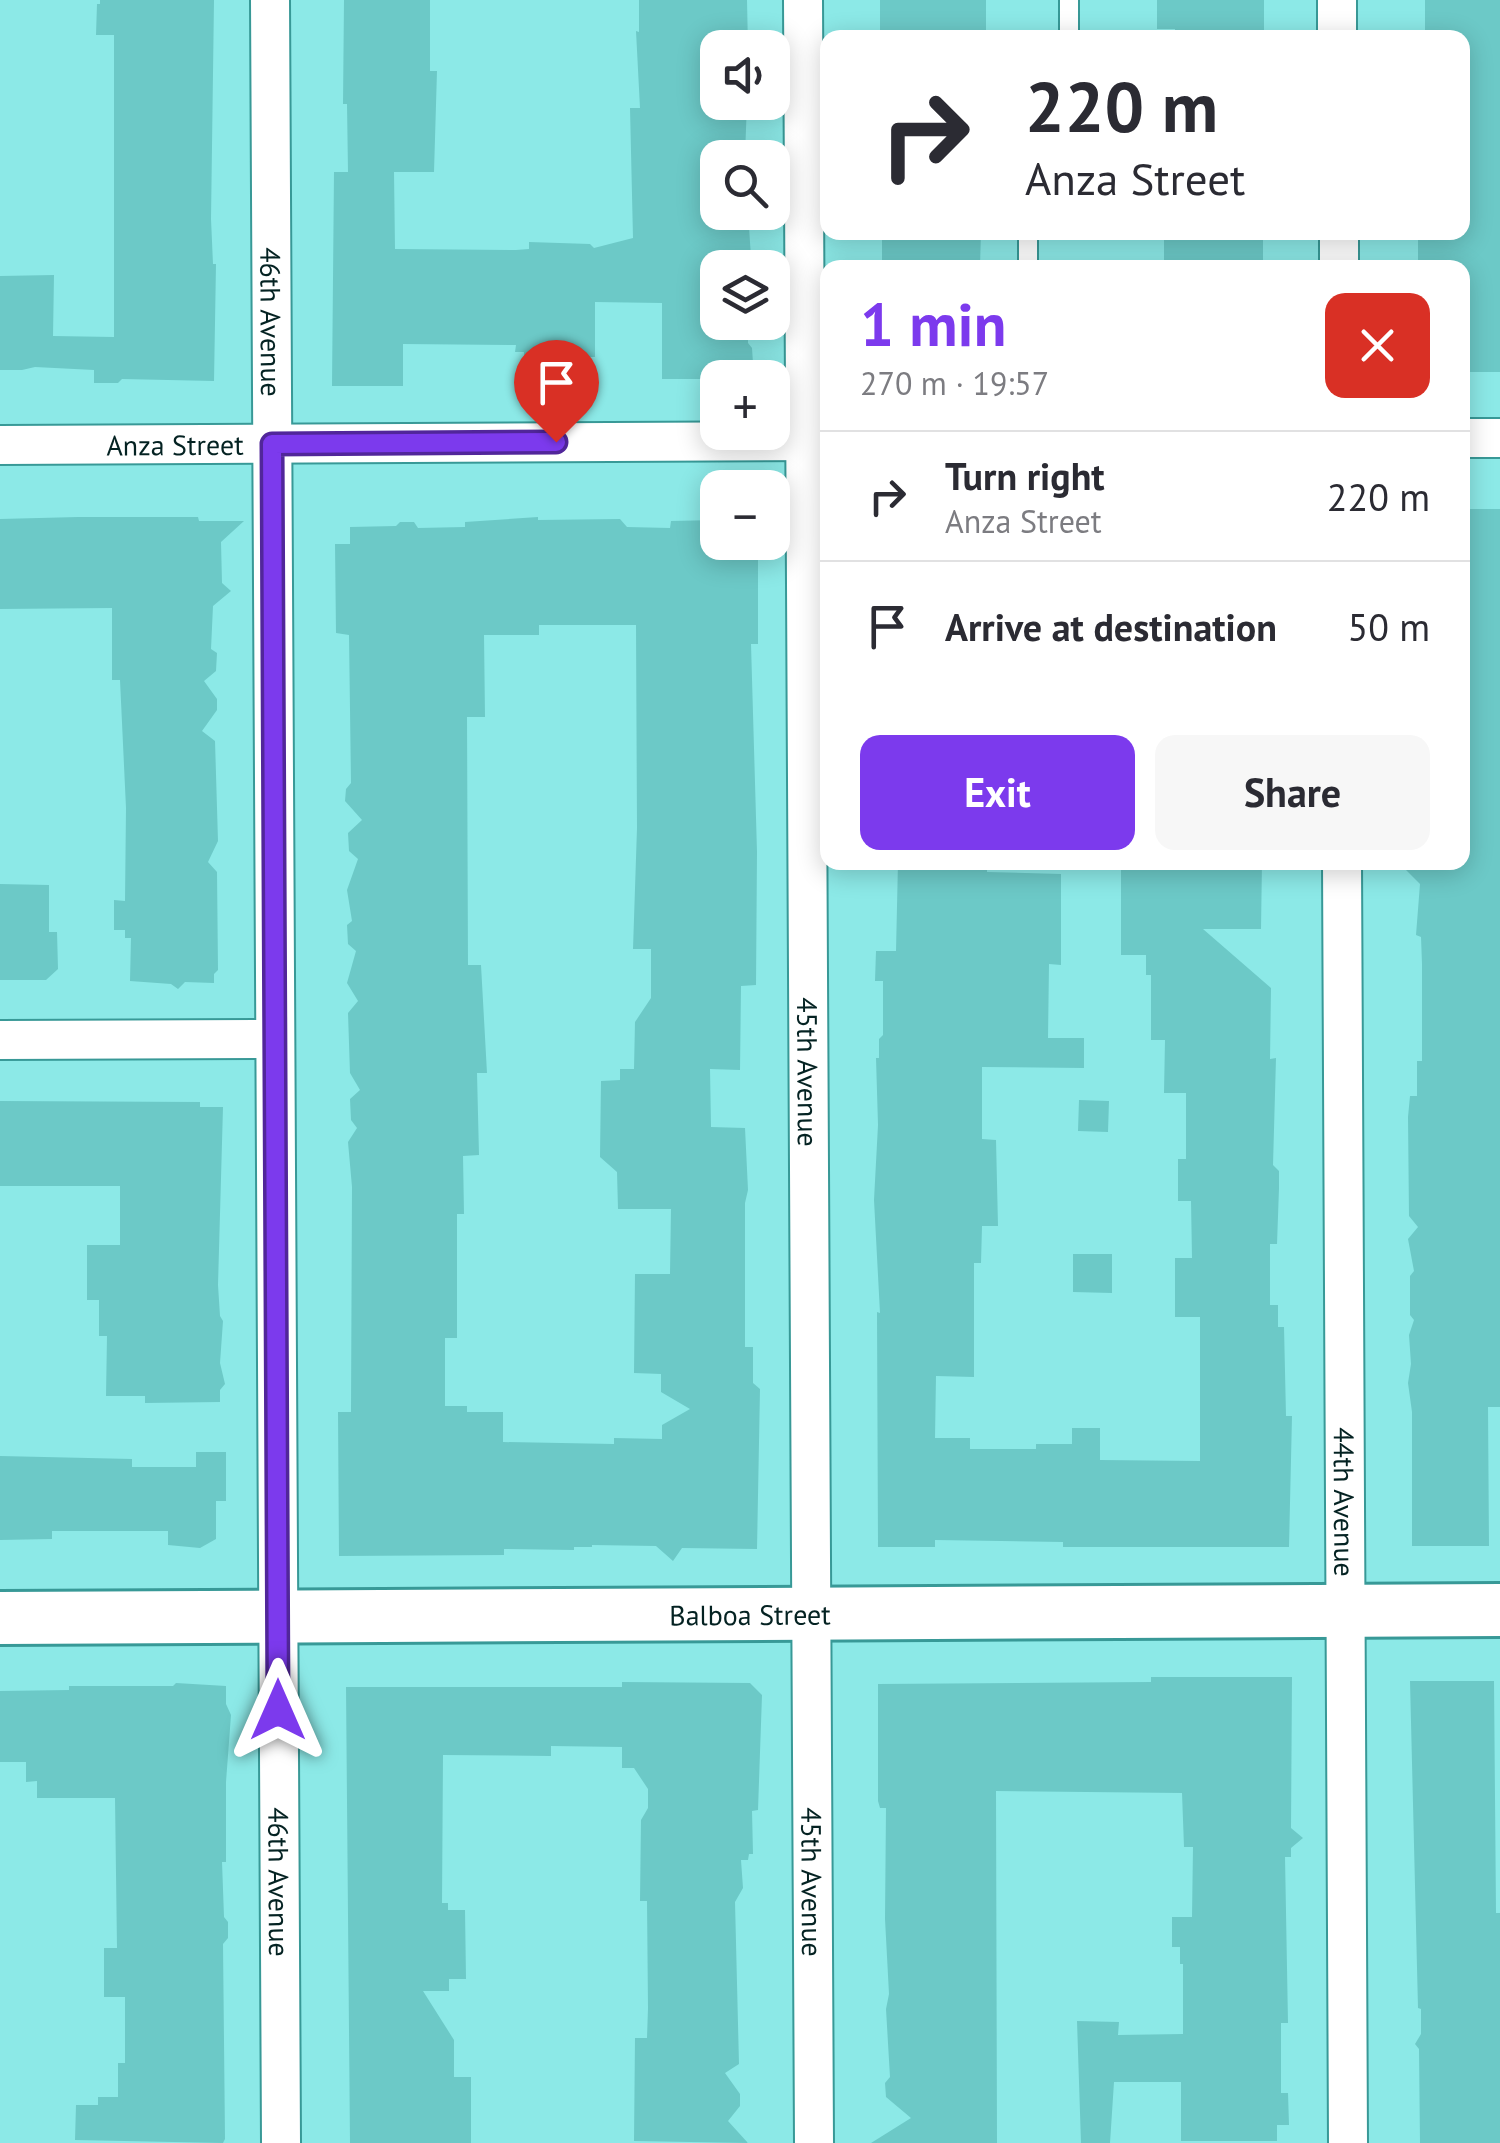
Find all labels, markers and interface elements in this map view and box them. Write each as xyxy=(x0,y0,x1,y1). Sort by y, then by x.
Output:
map controls xyxy=(700,30,790,560)
button: sound xyxy=(700,30,790,120)
text: 220 m xyxy=(1025,61,1218,151)
icon: right xyxy=(860,70,990,200)
button: search xyxy=(700,140,790,230)
text: Anza Street xyxy=(1025,149,1245,207)
street label: 46th Avenue xyxy=(253,247,291,397)
button: layers xyxy=(700,250,790,340)
text: 1 min xyxy=(860,285,1006,363)
button: close xyxy=(1325,293,1430,398)
pin xyxy=(514,340,599,443)
icon: arrive xyxy=(529,355,584,410)
button: + xyxy=(700,360,790,450)
text: 270 m · 19:57 xyxy=(860,362,1049,404)
street label: Anza Street xyxy=(106,425,244,463)
text: Turn right xyxy=(945,451,1105,500)
icon: right xyxy=(860,469,915,524)
button: − xyxy=(700,470,790,560)
text: 220 m xyxy=(1327,472,1430,521)
text: Anza Street xyxy=(945,500,1102,542)
icon: arrive xyxy=(860,599,915,654)
text: Arrive at destination xyxy=(945,602,1277,651)
text: 50 m xyxy=(1348,602,1430,651)
button: Exit xyxy=(860,735,1135,850)
button: Share xyxy=(1155,735,1430,850)
street label: 45th Avenue xyxy=(790,997,827,1147)
street label: 44th Avenue xyxy=(1326,1427,1364,1577)
street label: Balboa Street xyxy=(669,1595,831,1633)
position arrow xyxy=(226,1658,330,1762)
street label: 46th Avenue xyxy=(261,1807,299,1957)
street label: 45th Avenue xyxy=(794,1807,832,1957)

